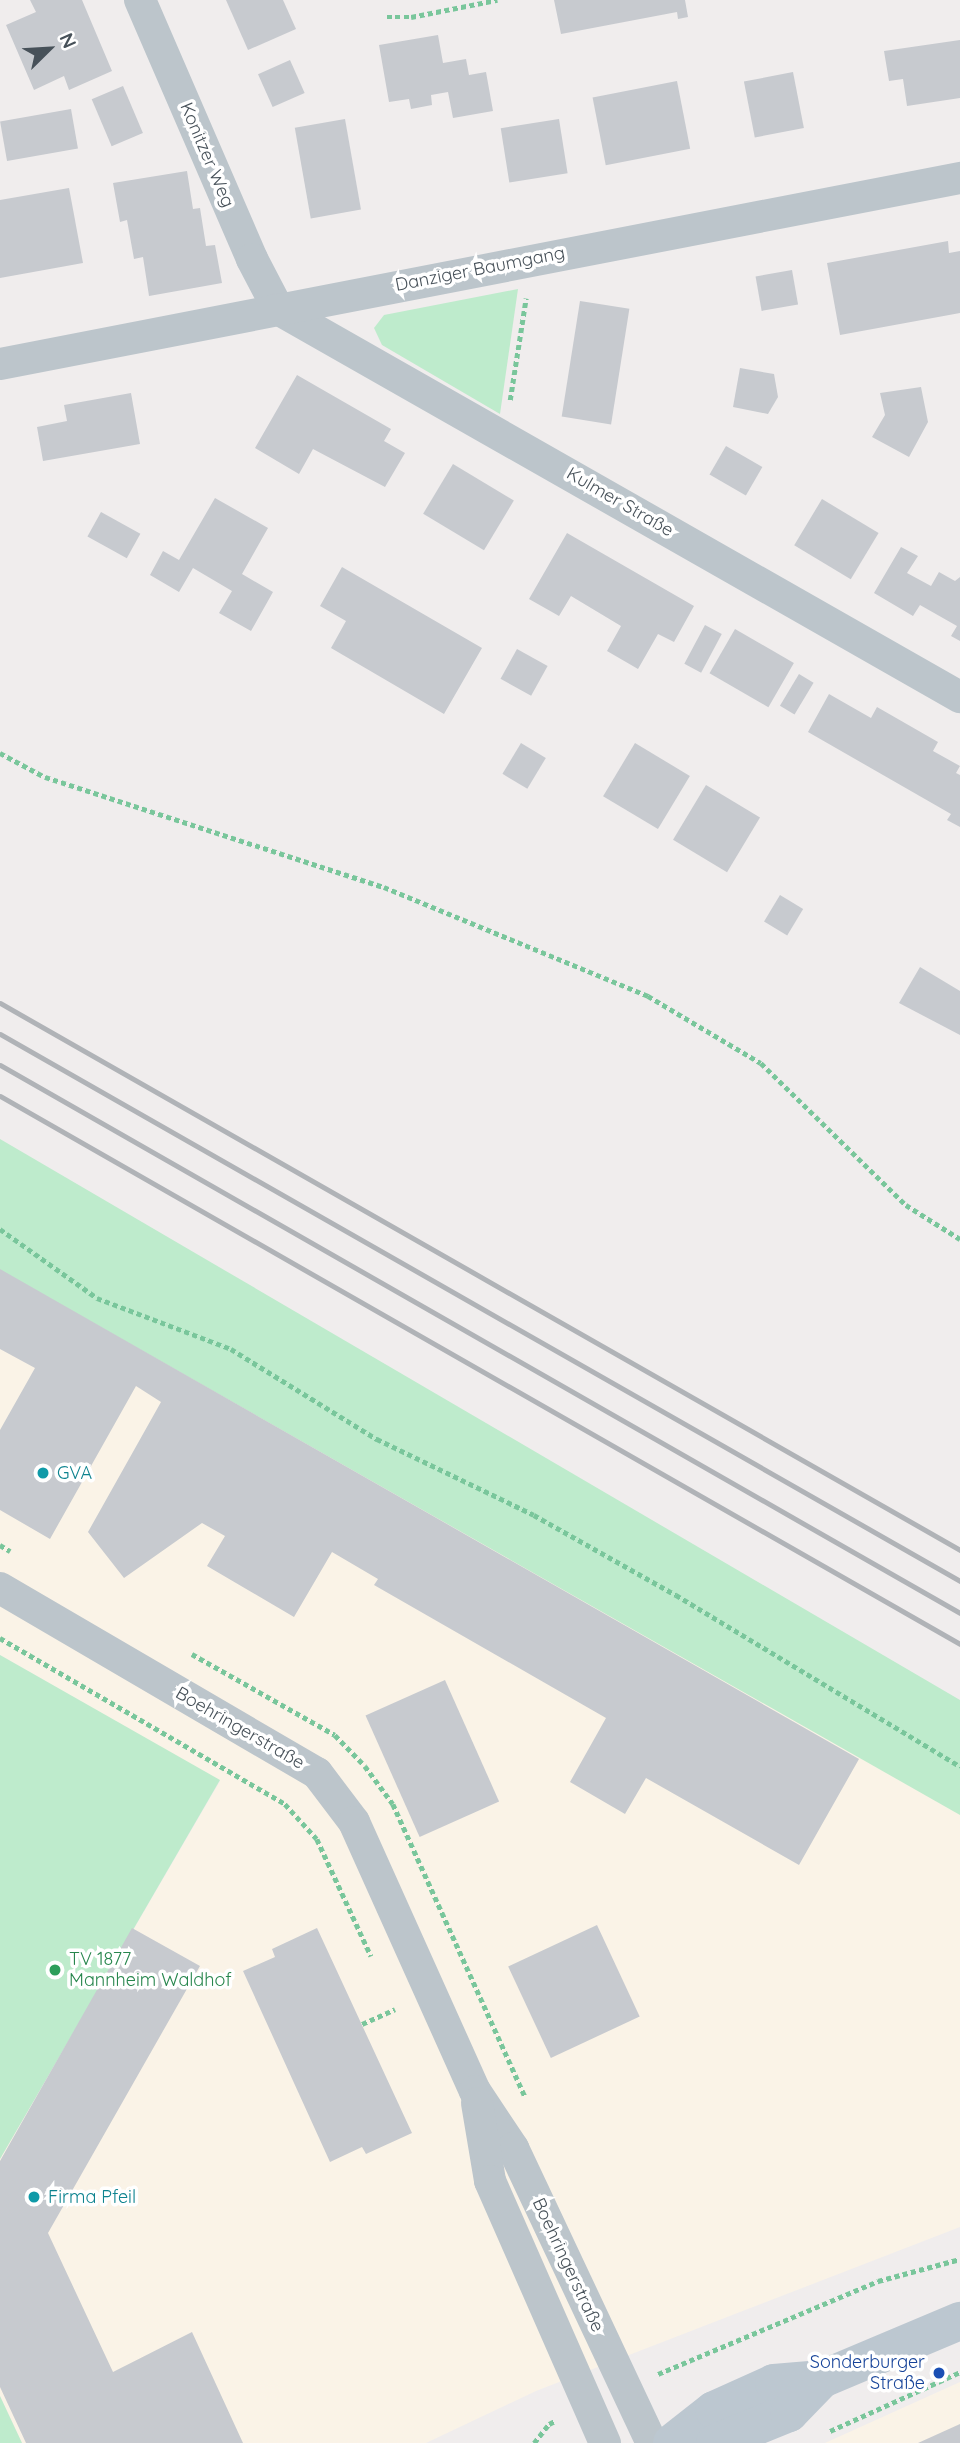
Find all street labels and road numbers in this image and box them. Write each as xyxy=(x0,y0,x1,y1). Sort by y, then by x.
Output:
street label: Konitzer Weg xyxy=(175,99,239,211)
street label: Danziger Baumgang xyxy=(393,242,567,296)
street label: Kulmer Straße xyxy=(563,463,677,541)
street label: Boehringerstraße xyxy=(172,1682,308,1774)
street label: Boehringerstraße xyxy=(527,2195,609,2335)

